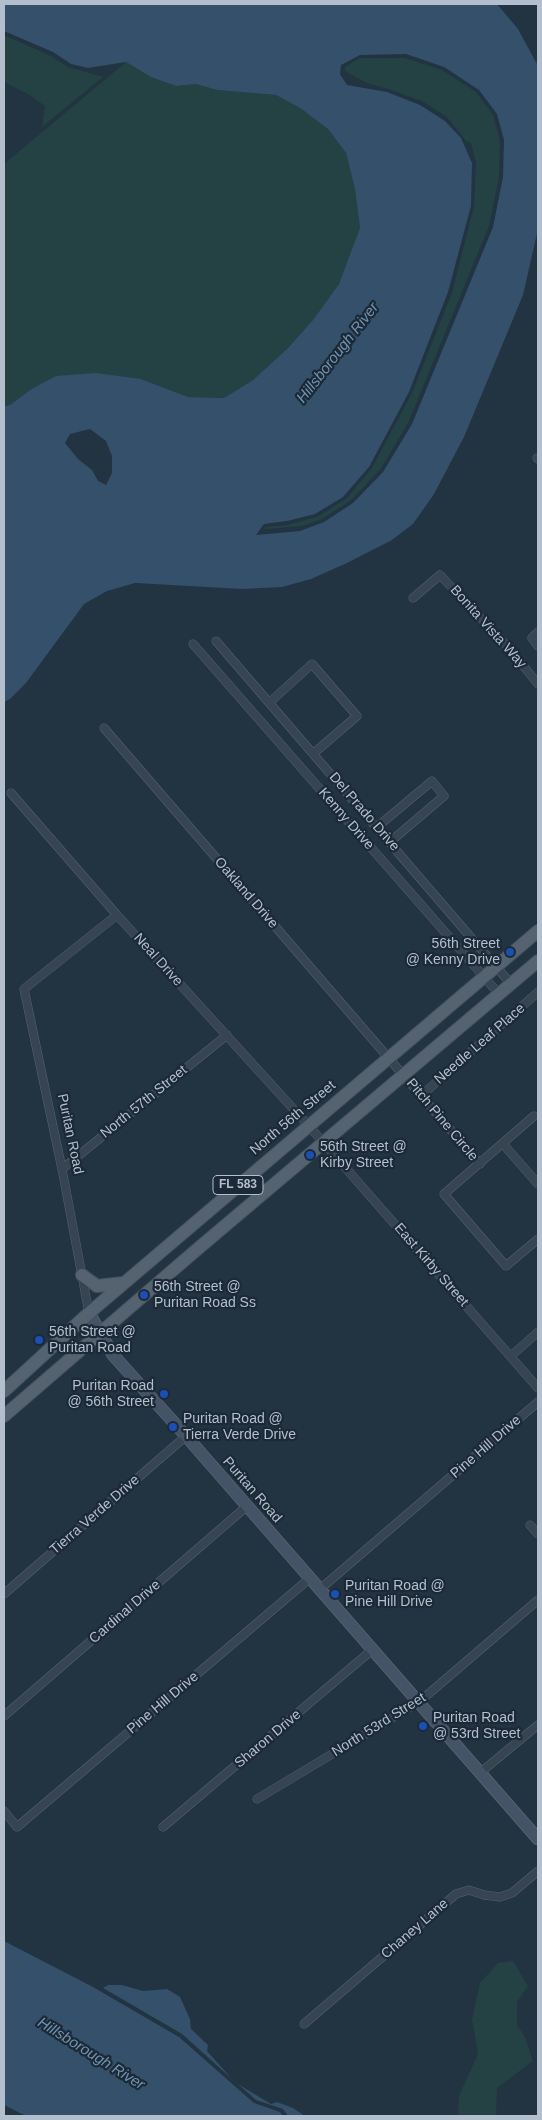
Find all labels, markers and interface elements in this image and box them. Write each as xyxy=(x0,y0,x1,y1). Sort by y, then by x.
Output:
water label: Hillsborough River xyxy=(293,299,383,407)
street label: Bonita Vista Way xyxy=(446,582,530,672)
street label: Del Prado Drive xyxy=(325,769,403,855)
street label: Kenny Drive xyxy=(315,785,377,853)
street label: Oakland Drive xyxy=(211,854,281,932)
street label: Neal Drive xyxy=(130,930,186,990)
place label: 56th Street @ Kenny Drive xyxy=(406,936,500,969)
marker: 56th Street @ Kenny Drive xyxy=(504,946,516,958)
street label: Needle Leaf Place xyxy=(431,1000,529,1088)
street label: North 57th Street xyxy=(97,1062,191,1142)
street label: Pitch Pine Circle xyxy=(403,1075,481,1165)
street label: North 56th Street xyxy=(247,1077,339,1159)
street label: Puritan Road xyxy=(53,1092,87,1176)
place label: 56th Street @ Kirby Street xyxy=(320,1139,407,1172)
marker: 56th Street @ Kirby Street xyxy=(304,1149,316,1161)
road number: FL 583 xyxy=(213,1176,263,1194)
street label: East Kirby Street xyxy=(390,1220,472,1310)
place label: 56th Street @ Puritan Road Ss xyxy=(154,1279,256,1311)
marker: 56th Street @ Puritan Road Ss xyxy=(138,1289,150,1301)
place label: 56th Street @ Puritan Road xyxy=(49,1324,136,1356)
marker: 56th Street @ Puritan Road xyxy=(33,1334,45,1346)
place label: Puritan Road @ 56th Street xyxy=(67,1378,154,1410)
marker: Puritan Road @ 56th Street xyxy=(158,1388,170,1400)
place label: Puritan Road @ Tierra Verde Drive xyxy=(183,1411,296,1444)
street label: Pine Hill Drive xyxy=(447,1412,525,1482)
marker: Puritan Road @ Tierra Verde Drive xyxy=(167,1421,179,1433)
street label: Puritan Road xyxy=(219,1454,285,1526)
street label: Tierra Verde Drive xyxy=(47,1472,143,1558)
street label: Cardinal Drive xyxy=(86,1577,164,1647)
place label: Puritan Road @ Pine Hill Drive xyxy=(345,1578,445,1610)
marker: Puritan Road @ Pine Hill Drive xyxy=(329,1588,341,1600)
street label: Pine Hill Drive xyxy=(124,1668,202,1738)
street label: North 53rd Street xyxy=(329,1689,429,1761)
street label: Sharon Drive xyxy=(231,1706,305,1772)
place label: Puritan Road @ 53rd Street xyxy=(433,1710,520,1742)
marker: Puritan Road @ 53rd Street xyxy=(417,1720,429,1732)
street label: Chaney Lane xyxy=(378,1895,452,1963)
water label: Hillsborough River xyxy=(34,2014,148,2094)

